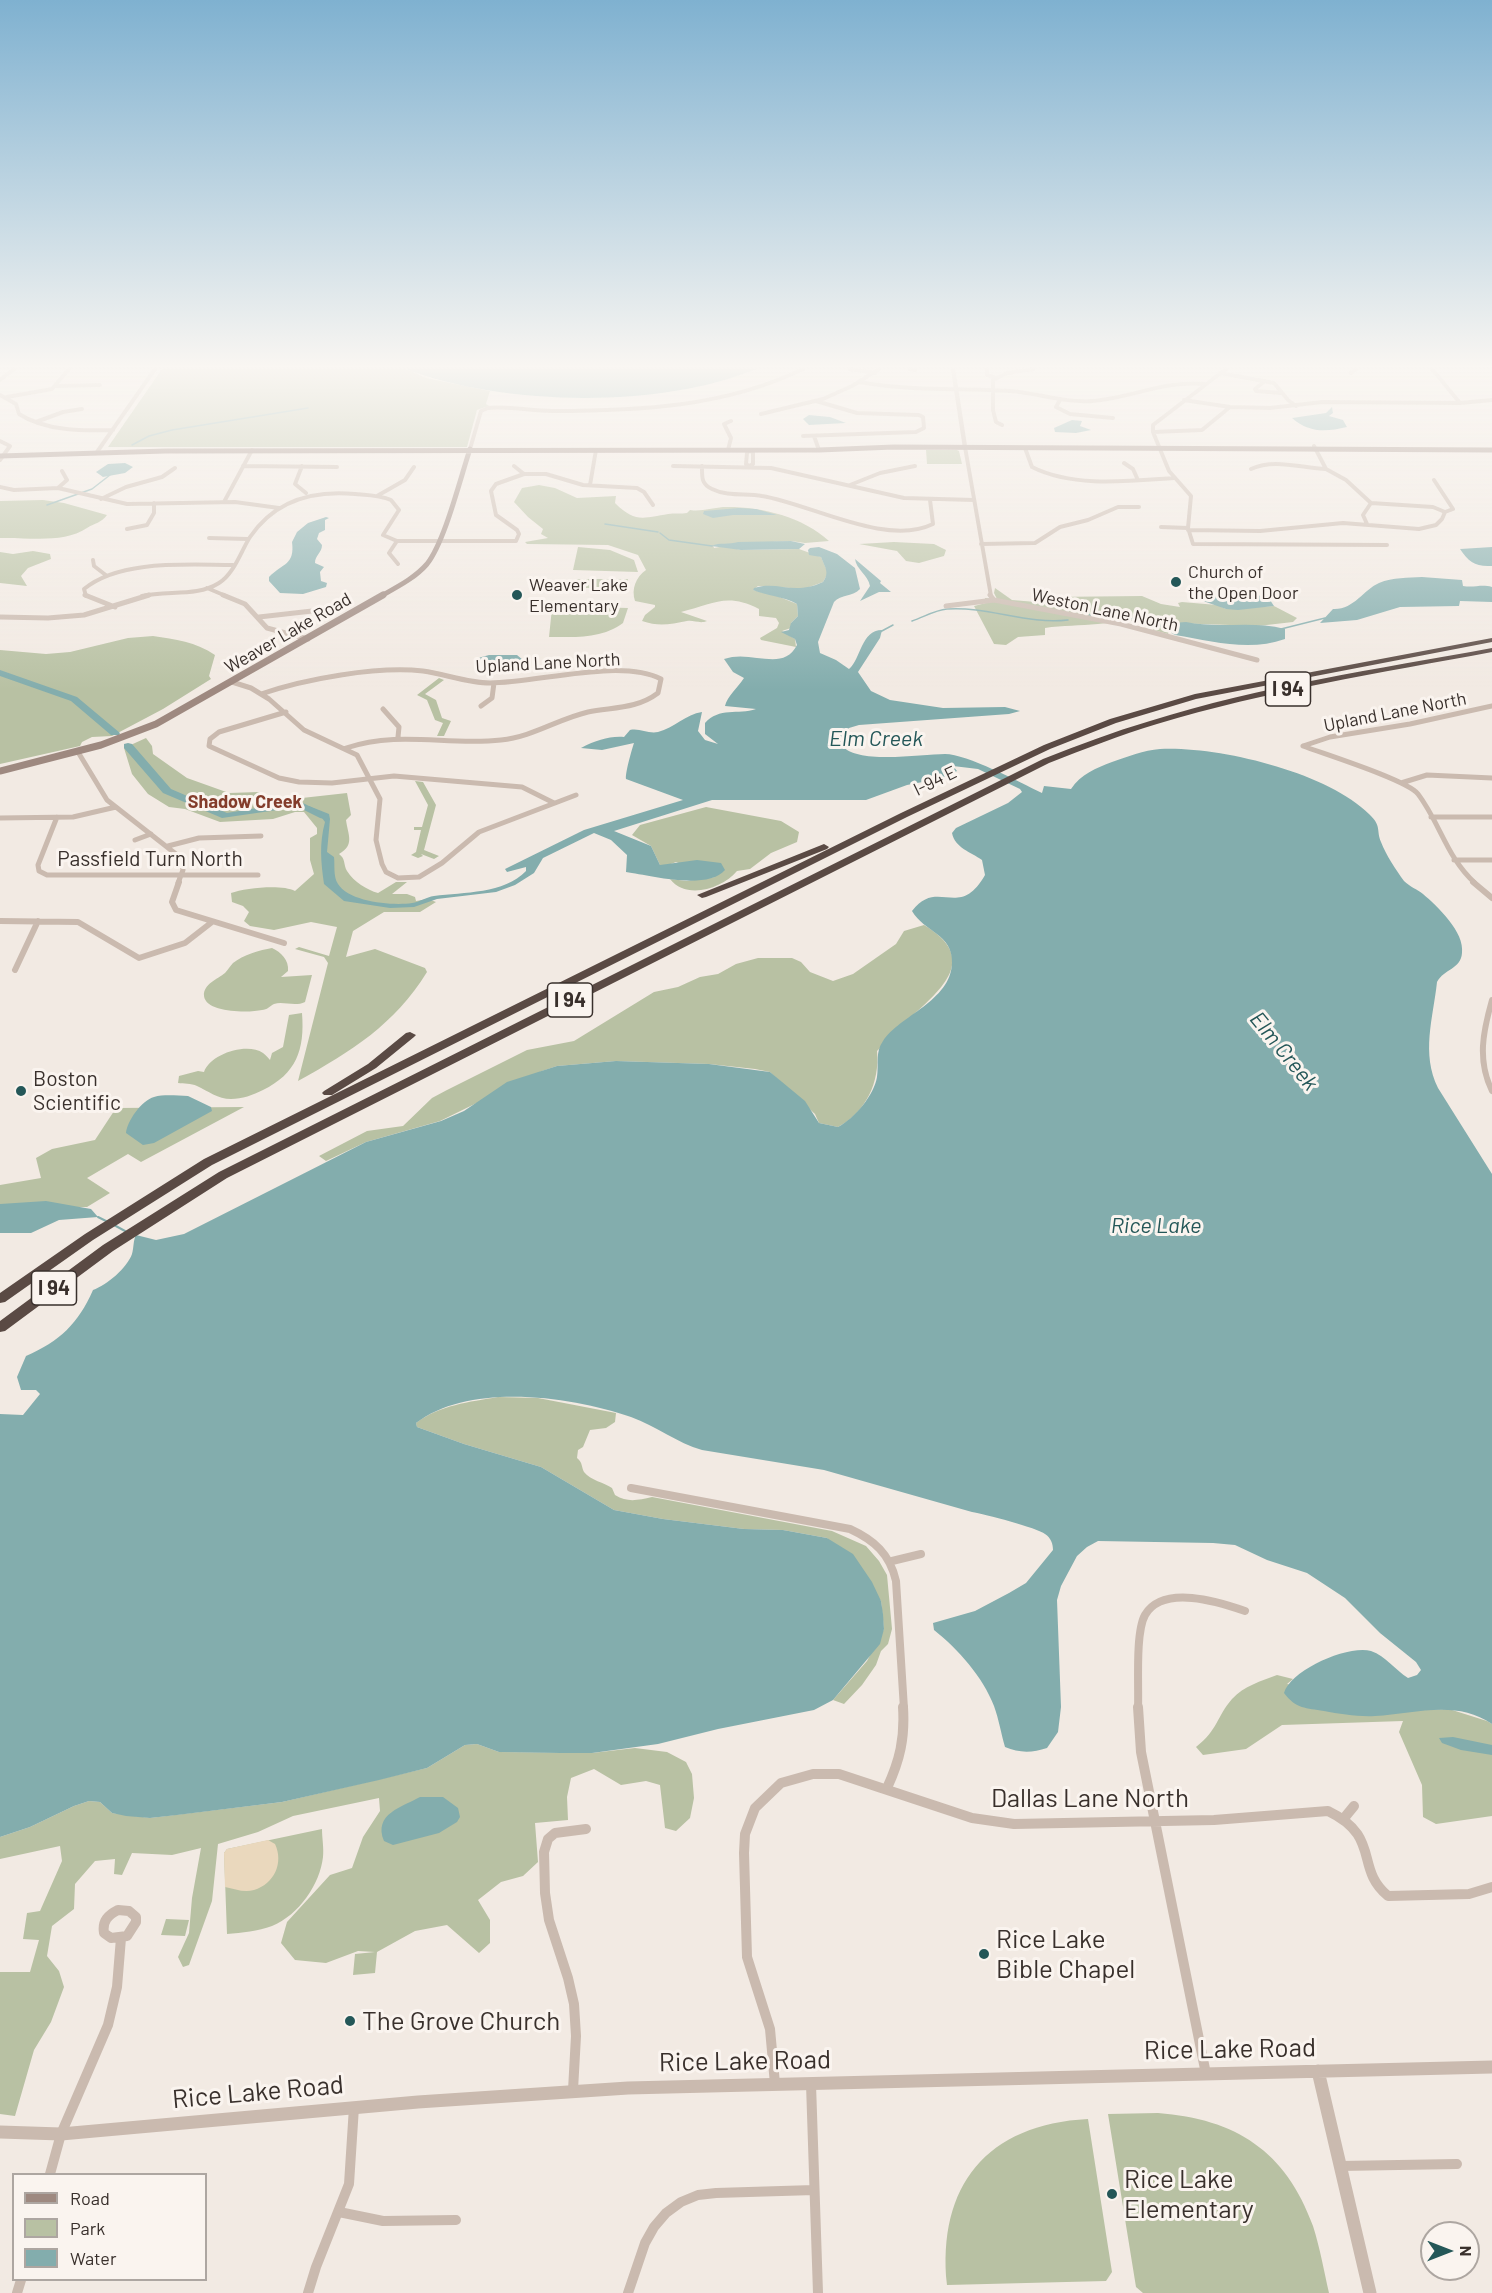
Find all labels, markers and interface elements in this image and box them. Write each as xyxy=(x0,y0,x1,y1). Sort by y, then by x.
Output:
place label: Church of the Open Door xyxy=(1188,561,1299,604)
place label: Weaver Lake Elementary xyxy=(529,574,628,616)
marker: Church of the Open Door xyxy=(1169,575,1183,589)
street label: Weston Lane North xyxy=(1030,584,1180,636)
street label: Weaver Lake Road xyxy=(221,588,355,678)
marker: Weaver Lake Elementary xyxy=(510,588,524,602)
street label: Upland Lane North xyxy=(475,648,621,678)
road number: I 94 xyxy=(1266,672,1310,706)
street label: Upland Lane North xyxy=(1322,688,1468,736)
water label: Elm Creek xyxy=(829,726,923,752)
street label: I-94 E xyxy=(910,761,960,801)
district label: Shadow Creek xyxy=(188,791,302,813)
street label: Passfield Turn North xyxy=(57,846,243,872)
road number: I 94 xyxy=(548,983,592,1017)
water label: Elm Creek xyxy=(1244,1006,1324,1096)
place label: Boston Scientific xyxy=(33,1066,121,1116)
marker: Boston Scientific xyxy=(14,1084,28,1098)
water label: Rice Lake xyxy=(1111,1213,1201,1239)
road number: I 94 xyxy=(32,1271,76,1305)
street label: Dallas Lane North xyxy=(991,1782,1189,1814)
place label: Rice Lake Bible Chapel xyxy=(996,1923,1135,1984)
marker: Rice Lake Bible Chapel xyxy=(977,1947,991,1961)
place label: The Grove Church xyxy=(362,2005,560,2037)
marker: The Grove Church xyxy=(343,2014,357,2028)
street label: Rice Lake Road xyxy=(1144,2032,1316,2066)
street label: Rice Lake Road xyxy=(659,2044,831,2078)
street label: Rice Lake Road xyxy=(171,2069,345,2115)
place label: Rice Lake Elementary xyxy=(1124,2163,1254,2224)
legend xyxy=(12,2173,207,2281)
text: Road xyxy=(70,2187,110,2209)
marker: Rice Lake Elementary xyxy=(1105,2187,1119,2201)
text: Park xyxy=(70,2217,105,2239)
north arrow xyxy=(1420,2221,1480,2281)
text: N xyxy=(1457,2246,1476,2256)
text: Water xyxy=(70,2247,117,2269)

